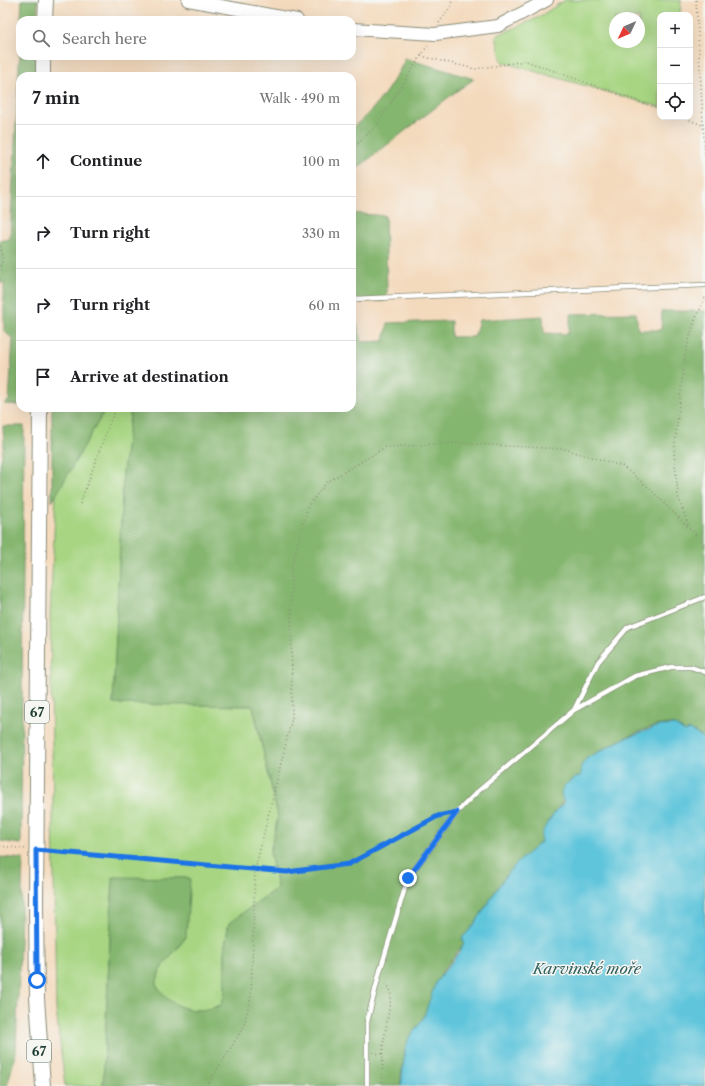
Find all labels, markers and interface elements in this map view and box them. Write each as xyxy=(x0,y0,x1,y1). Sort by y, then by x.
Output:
north arrow xyxy=(609,12,645,48)
map controls xyxy=(657,12,693,120)
button: + xyxy=(657,12,693,48)
search box xyxy=(16,16,356,60)
icon: search xyxy=(30,27,52,49)
text: Search here xyxy=(62,29,147,48)
button: − xyxy=(657,48,693,84)
button: locate xyxy=(657,84,693,120)
text: 7 min xyxy=(32,88,80,108)
text: Walk · 490 m xyxy=(259,90,340,106)
icon: ahead xyxy=(32,150,54,172)
text: Continue xyxy=(70,151,142,170)
text: 100 m xyxy=(302,153,340,169)
icon: right xyxy=(32,222,54,244)
text: Turn right xyxy=(70,223,150,242)
text: 330 m xyxy=(302,225,340,241)
icon: right xyxy=(32,294,54,316)
text: Turn right xyxy=(70,295,150,314)
text: 60 m xyxy=(309,297,340,313)
icon: arrive xyxy=(32,366,54,388)
text: Arrive at destination xyxy=(70,367,229,386)
road number: 67 xyxy=(25,701,49,723)
route end xyxy=(399,869,417,887)
water label: Karvinské moře xyxy=(532,959,642,978)
route start xyxy=(28,971,46,989)
road number: 67 xyxy=(27,1040,51,1062)

